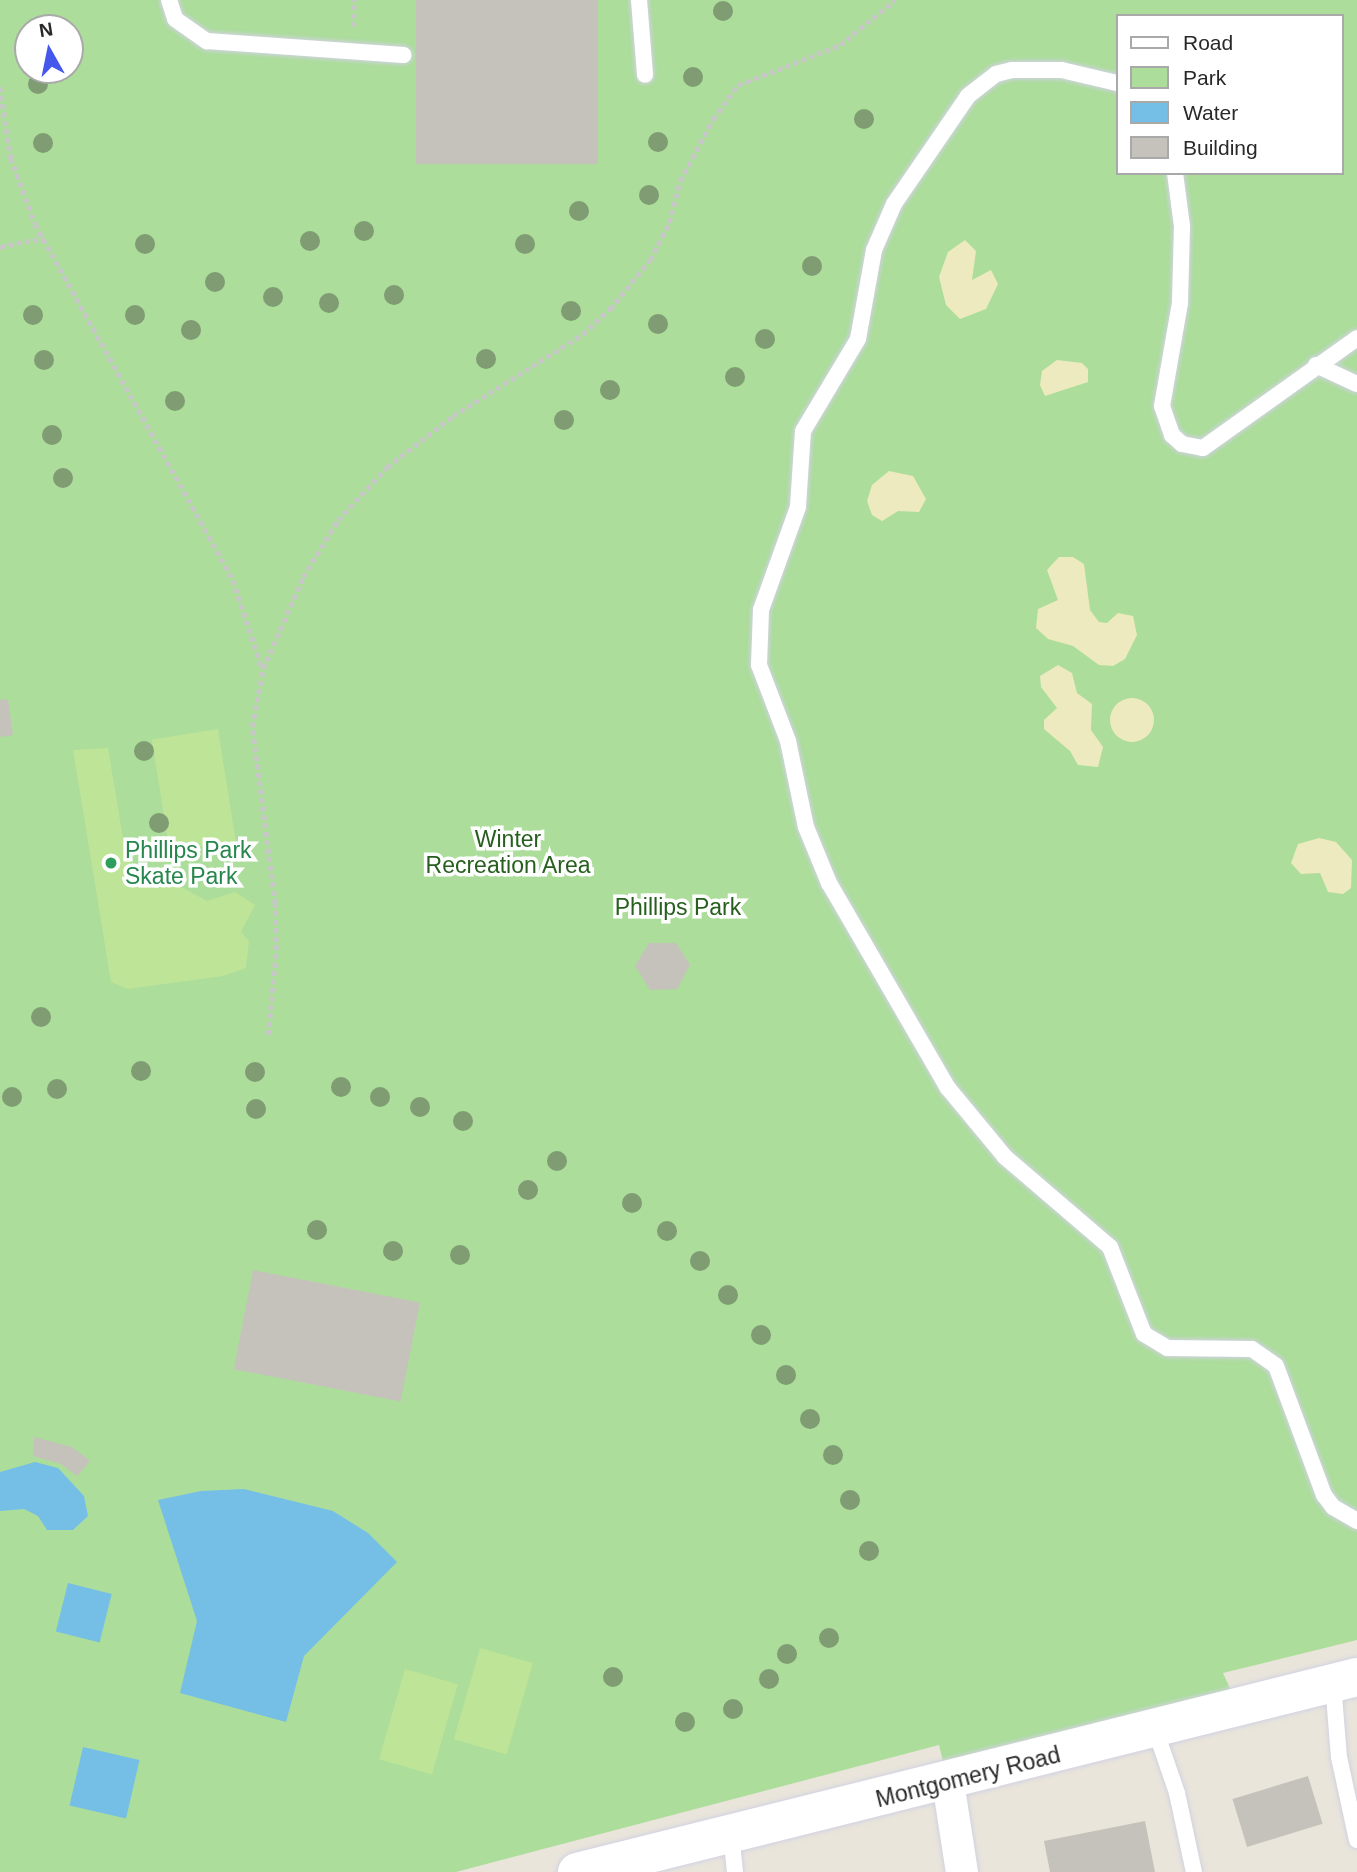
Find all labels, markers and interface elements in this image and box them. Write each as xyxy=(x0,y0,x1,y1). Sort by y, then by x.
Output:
north arrow xyxy=(14,14,84,84)
legend xyxy=(1116,14,1343,175)
text: N xyxy=(38,18,54,41)
text: Road xyxy=(1183,31,1233,54)
text: Park xyxy=(1183,66,1226,89)
text: Water xyxy=(1183,101,1238,124)
text: Building xyxy=(1183,136,1258,159)
park label: Winter Recreation Area xyxy=(425,825,591,879)
place label: Phillips Park Skate Park xyxy=(125,836,252,890)
marker: Phillips Park Skate Park xyxy=(103,855,119,871)
park label: Phillips Park xyxy=(615,893,741,921)
street label: Montgomery Road xyxy=(873,1741,1063,1813)

